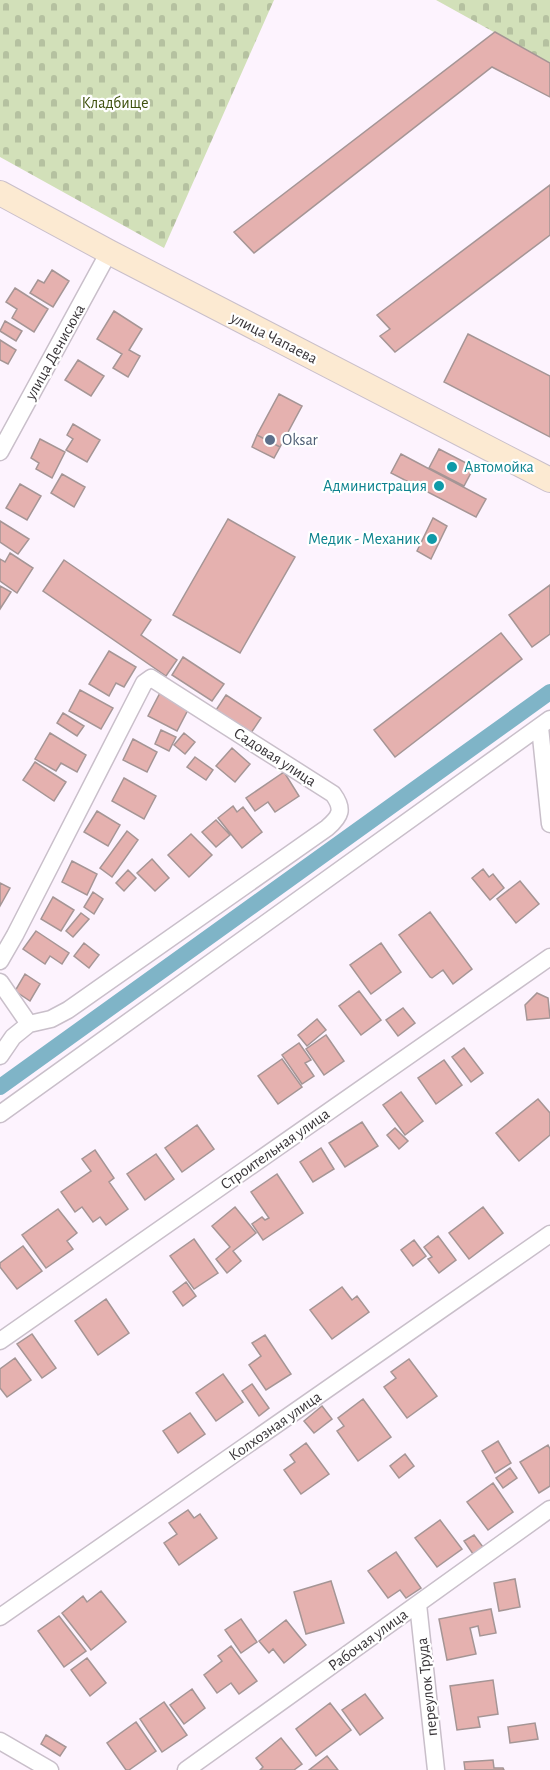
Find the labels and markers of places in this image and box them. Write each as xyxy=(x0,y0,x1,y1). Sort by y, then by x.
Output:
place label: Oksar xyxy=(282,432,319,448)
marker: Oksar xyxy=(263,433,277,447)
place label: Автомойка xyxy=(464,459,534,475)
marker: Автомойка xyxy=(445,460,459,474)
place label: Администрация xyxy=(323,478,427,494)
marker: Администрация xyxy=(432,479,446,493)
place label: Медик - Механик xyxy=(308,531,421,547)
marker: Медик - Механик xyxy=(425,532,439,546)

